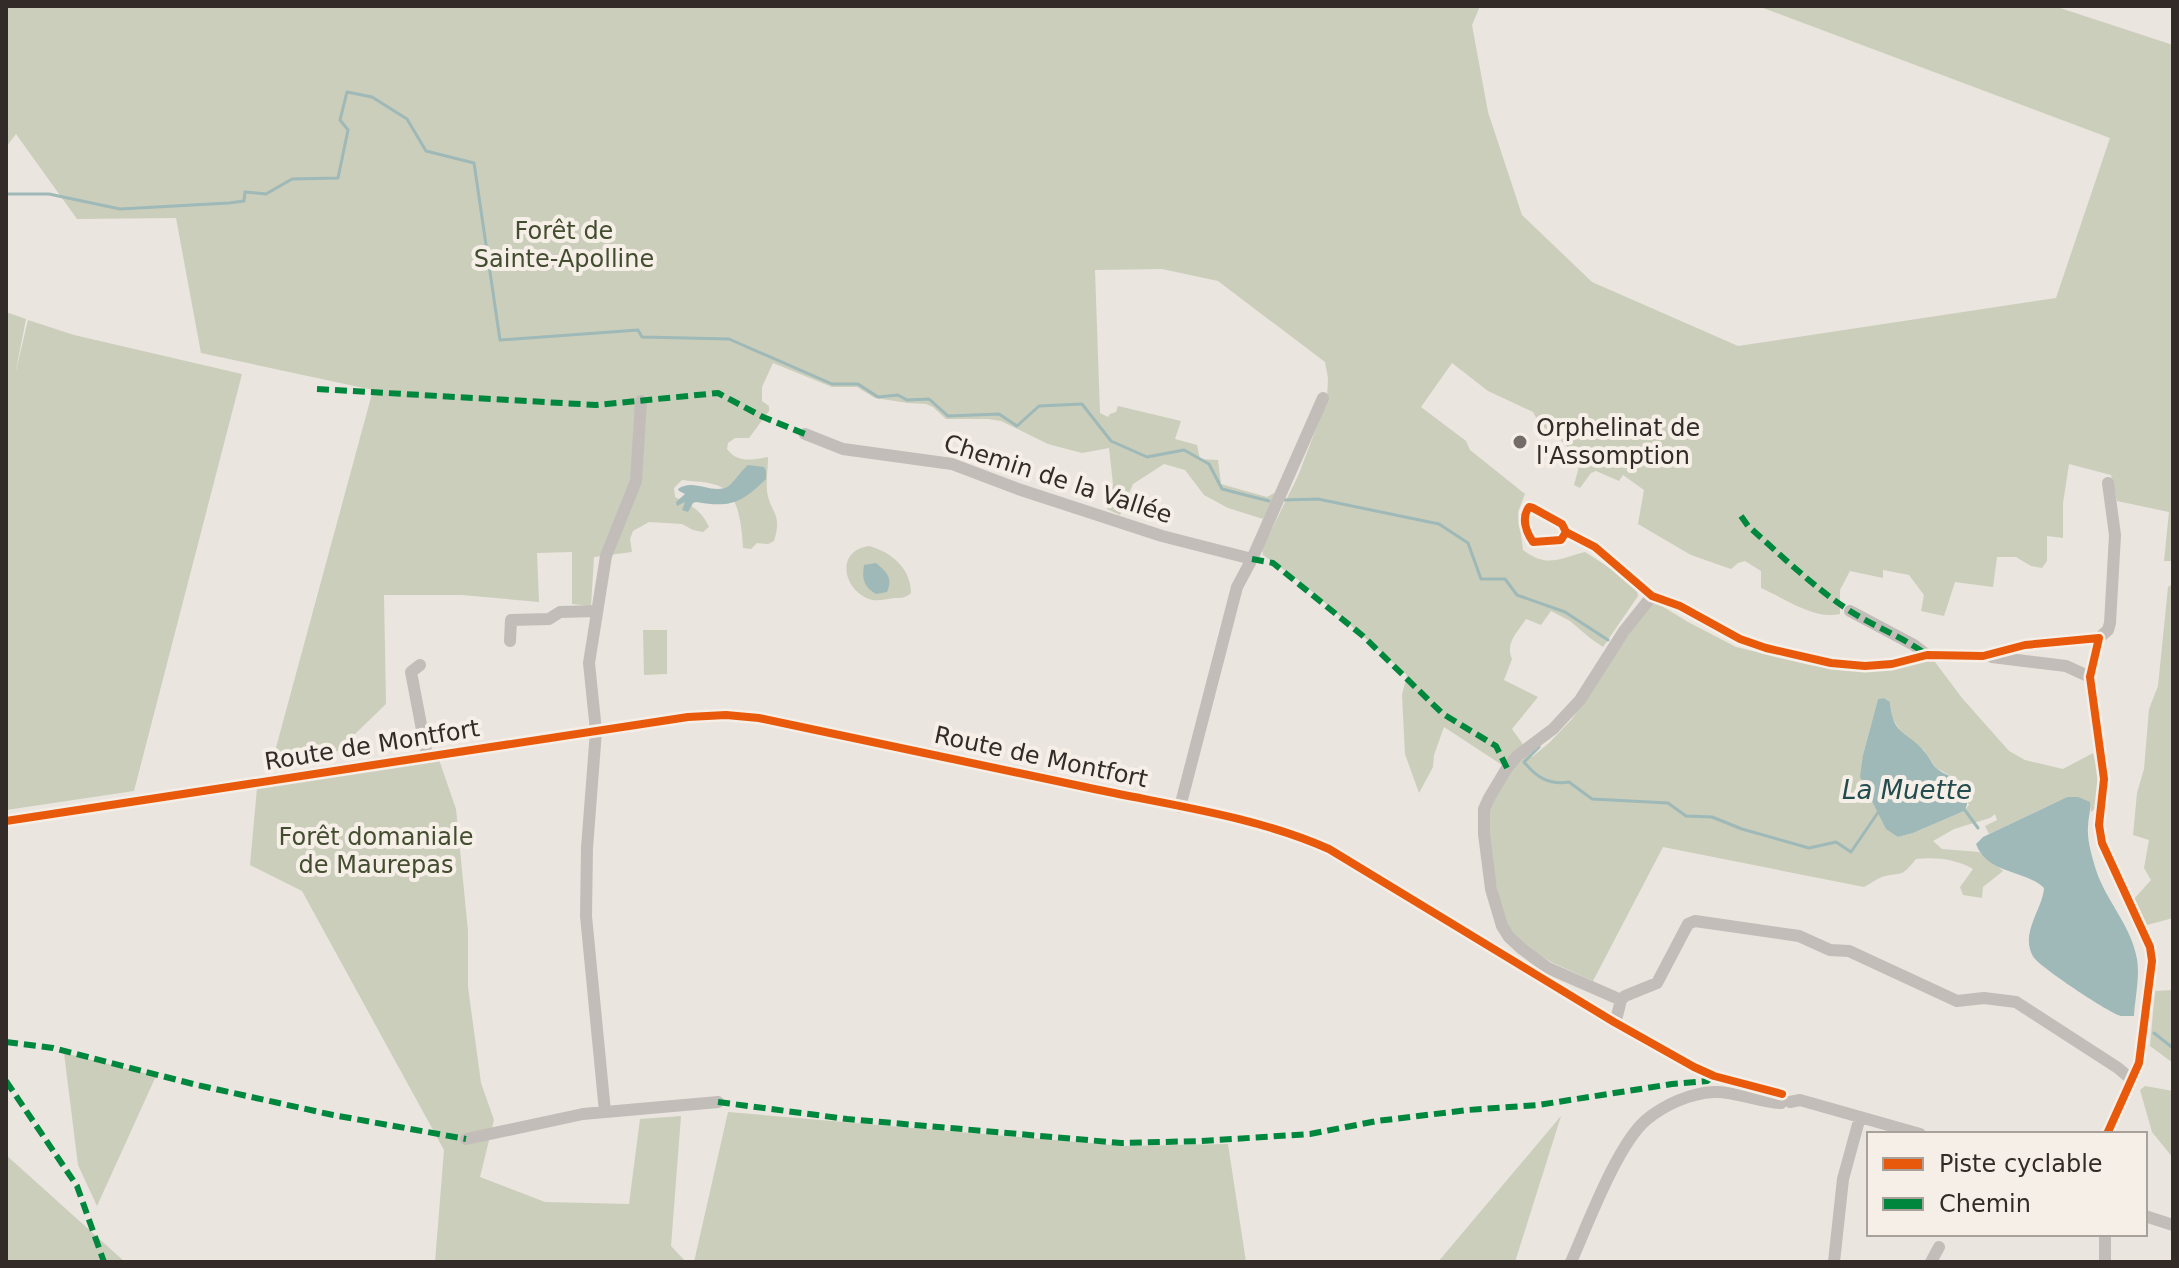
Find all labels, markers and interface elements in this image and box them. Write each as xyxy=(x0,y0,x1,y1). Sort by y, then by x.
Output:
park label: Forêt de Sainte-Apolline xyxy=(474,217,654,273)
place label: Orphelinat de l'Assomption xyxy=(1536,414,1700,470)
street label: Chemin de la Vallée xyxy=(940,429,1176,529)
marker: Orphelinat de l'Assomption xyxy=(1511,433,1529,451)
street label: Route de Montfort xyxy=(262,714,482,776)
street label: Route de Montfort xyxy=(932,721,1150,793)
water label: La Muette xyxy=(1842,775,1972,805)
park label: Forêt domaniale de Maurepas xyxy=(279,823,473,879)
legend xyxy=(1867,1132,2147,1236)
text: Piste cyclable xyxy=(1939,1150,2103,1178)
text: Chemin xyxy=(1939,1190,2031,1218)

